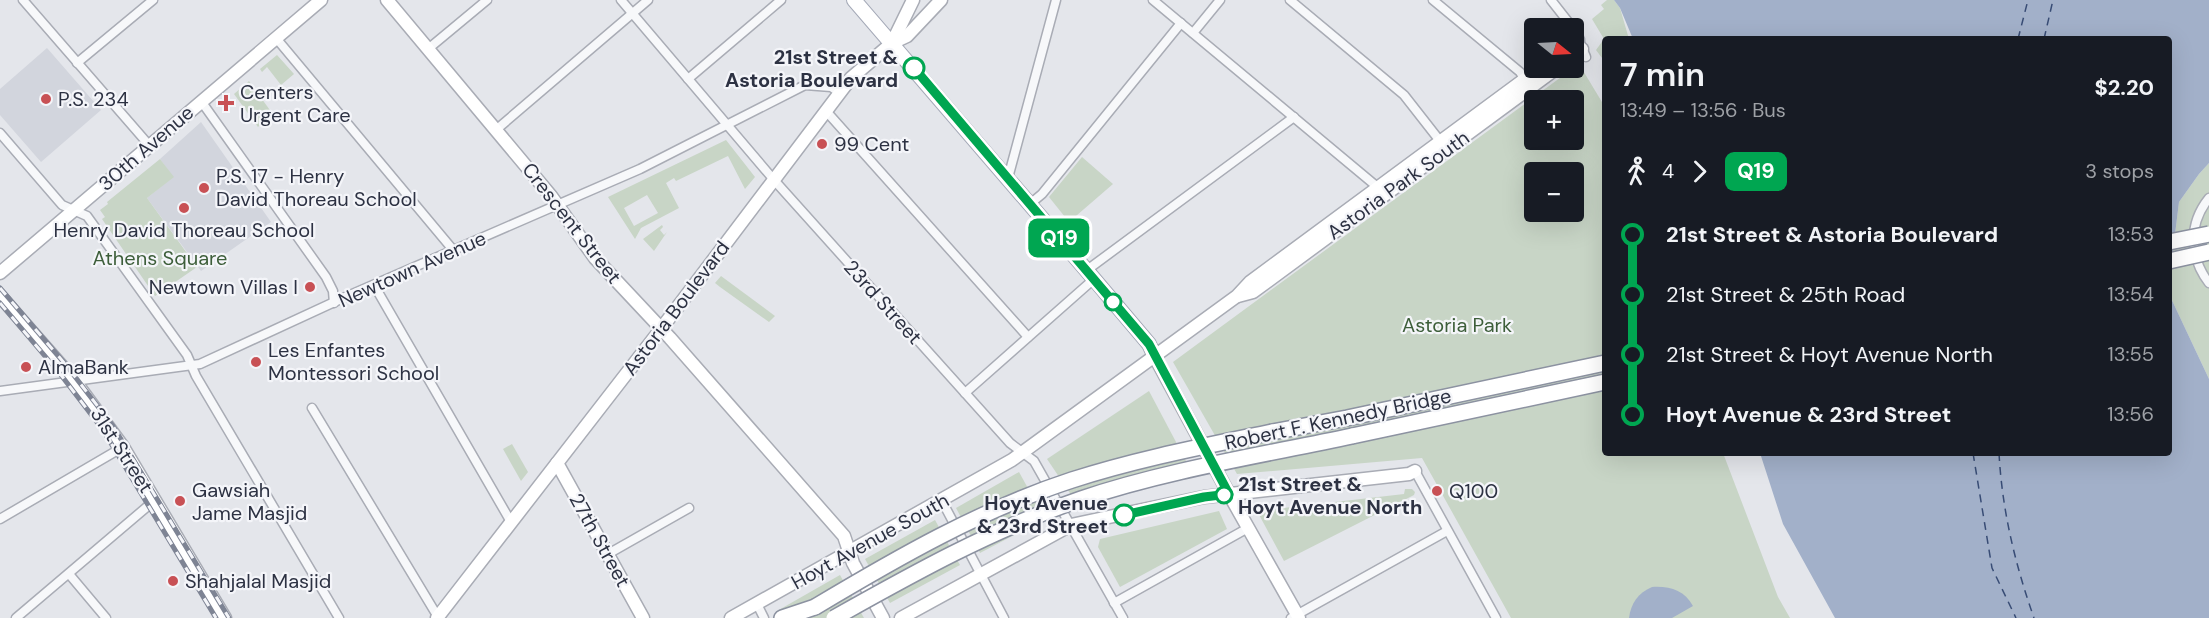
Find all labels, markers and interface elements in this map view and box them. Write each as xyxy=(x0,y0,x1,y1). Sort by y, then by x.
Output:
north arrow xyxy=(1524,18,1584,78)
map controls xyxy=(1524,18,1584,222)
place label: 21st Street & Astoria Boulevard xyxy=(725,44,898,93)
text: 7 min xyxy=(1620,53,1705,96)
marker: 21st Street & Astoria Boulevard xyxy=(903,57,925,79)
text: $2.20 xyxy=(2094,73,2154,102)
place label: Centers Urgent Care xyxy=(240,79,351,128)
place label: P.S. 234 xyxy=(58,86,129,112)
button: + xyxy=(1524,90,1584,150)
marker: P.S. 234 xyxy=(39,92,53,106)
marker: Centers Urgent Care xyxy=(217,94,235,112)
text: 13:49 – 13:56 · Bus xyxy=(1620,97,1786,123)
street label: 30th Avenue xyxy=(93,99,199,197)
street label: Astoria Park South xyxy=(1322,125,1474,245)
place label: 99 Cent xyxy=(834,131,910,157)
marker: 99 Cent xyxy=(815,137,829,151)
icon: walk xyxy=(1620,155,1653,188)
icon: forward xyxy=(1683,155,1716,188)
street label: Crescent Street xyxy=(517,157,628,289)
text: Q19 xyxy=(1737,157,1775,185)
text: 4 xyxy=(1662,158,1674,184)
text: 3 stops xyxy=(2085,158,2154,184)
button: − xyxy=(1524,162,1584,222)
place label: P.S. 17 - Henry David Thoreau School xyxy=(216,163,417,212)
marker: P.S. 17 - Henry David Thoreau School xyxy=(197,181,211,195)
marker: Henry David Thoreau School xyxy=(177,201,191,215)
place label: Henry David Thoreau School xyxy=(53,217,315,243)
line badge: Q19 xyxy=(1024,218,1094,258)
text: 21st Street & Astoria Boulevard xyxy=(1666,220,1998,249)
text: 13:53 xyxy=(2108,221,2154,247)
text: Q19 xyxy=(1040,224,1078,252)
street label: Newtown Avenue xyxy=(334,225,490,313)
street label: Astoria Boulevard xyxy=(617,235,735,381)
park label: Athens Square xyxy=(93,245,227,271)
street label: 23rd Street xyxy=(838,254,928,350)
place label: Newtown Villas I xyxy=(149,274,298,300)
marker: Newtown Villas I xyxy=(303,280,317,294)
text: 21st Street & 25th Road xyxy=(1666,280,1905,309)
text: 13:54 xyxy=(2108,281,2154,307)
unlabelled marker xyxy=(1104,293,1122,311)
park label: Astoria Park xyxy=(1402,312,1512,338)
place label: Les Enfantes Montessori School xyxy=(268,337,439,386)
text: 21st Street & Hoyt Avenue North xyxy=(1666,340,1993,369)
text: 13:55 xyxy=(2108,341,2154,367)
place label: AlmaBank xyxy=(38,354,129,380)
marker: Les Enfantes Montessori School xyxy=(249,355,263,369)
marker: AlmaBank xyxy=(19,360,33,374)
street label: Robert F. Kennedy Bridge xyxy=(1222,382,1454,456)
text: Hoyt Avenue & 23rd Street xyxy=(1666,400,1951,429)
text: 13:56 xyxy=(2107,401,2154,427)
street label: 31st Street xyxy=(85,402,159,498)
place label: 21st Street & Hoyt Avenue North xyxy=(1238,471,1422,520)
place label: Gawsiah Jame Masjid xyxy=(192,477,307,526)
place label: Q100 xyxy=(1449,478,1498,504)
marker: Q100 xyxy=(1430,484,1444,498)
marker: 21st Street & Hoyt Avenue North xyxy=(1215,486,1233,504)
street label: Hoyt Avenue South xyxy=(787,487,953,595)
street label: 27th Street xyxy=(564,489,636,592)
place label: Hoyt Avenue & 23rd Street xyxy=(977,490,1108,539)
marker: Gawsiah Jame Masjid xyxy=(173,494,187,508)
marker: Hoyt Avenue & 23rd Street xyxy=(1113,504,1135,526)
place label: Shahjalal Masjid xyxy=(185,568,331,594)
marker: Shahjalal Masjid xyxy=(166,574,180,588)

